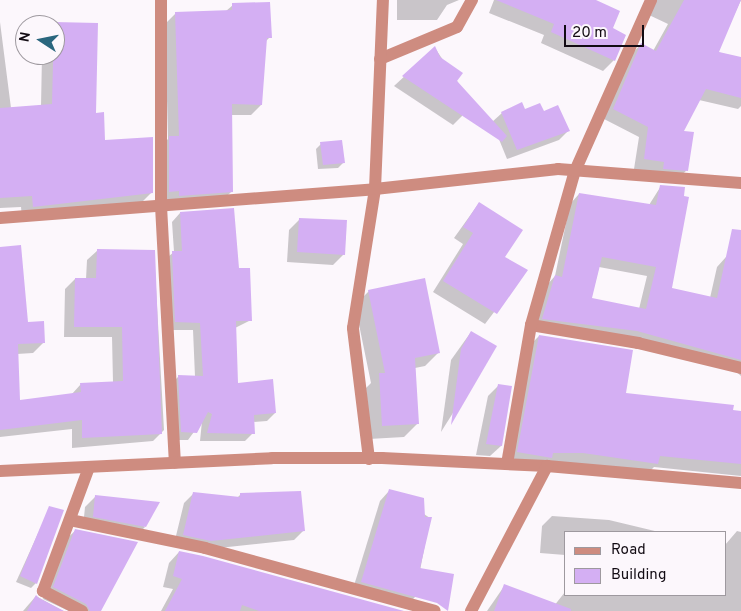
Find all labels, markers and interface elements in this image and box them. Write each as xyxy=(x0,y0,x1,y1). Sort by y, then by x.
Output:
north arrow xyxy=(15,15,65,65)
scale bar xyxy=(566,15,646,47)
text: 20 m xyxy=(572,24,607,43)
text: N xyxy=(16,31,35,44)
legend xyxy=(564,531,726,596)
text: Road xyxy=(611,541,646,560)
text: Building xyxy=(611,566,666,585)

